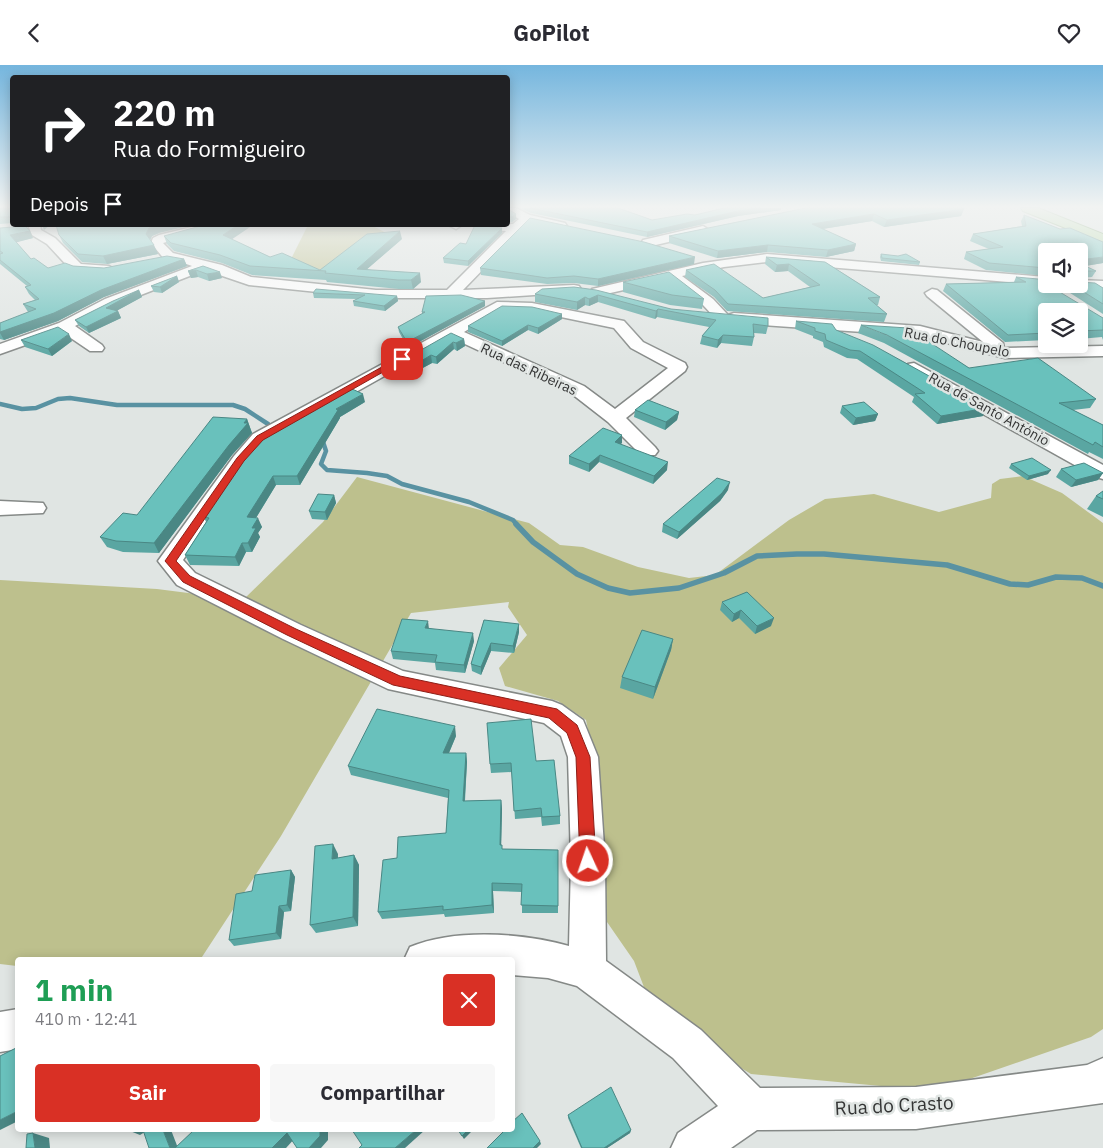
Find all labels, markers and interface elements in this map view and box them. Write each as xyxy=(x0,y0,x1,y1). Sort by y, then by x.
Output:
text: GoPilot xyxy=(513,18,590,47)
icon: back xyxy=(20,19,48,47)
icon: heart xyxy=(1055,19,1083,47)
text: 220 m xyxy=(113,90,216,136)
icon: right xyxy=(30,95,95,160)
text: Rua do Formigueiro xyxy=(113,134,306,163)
icon: arrive xyxy=(99,190,127,218)
text: Depois xyxy=(30,192,89,216)
map controls xyxy=(1038,243,1088,353)
button: sound xyxy=(1038,243,1088,293)
button: layers xyxy=(1038,303,1088,353)
street label: Rua do Choupelo xyxy=(903,323,1011,361)
pin xyxy=(381,338,423,380)
street label: Rua das Ribeiras xyxy=(478,339,580,399)
icon: arrive xyxy=(388,345,416,373)
street label: Rua de Santo António xyxy=(925,368,1053,450)
position arrow xyxy=(561,834,613,886)
text: 1 min xyxy=(35,970,113,1009)
button: close xyxy=(443,974,495,1026)
text: 410 m · 12:41 xyxy=(35,1009,137,1029)
button: Sair xyxy=(35,1064,260,1122)
button: Compartilhar xyxy=(270,1064,495,1122)
street label: Rua do Crasto xyxy=(834,1090,954,1120)

